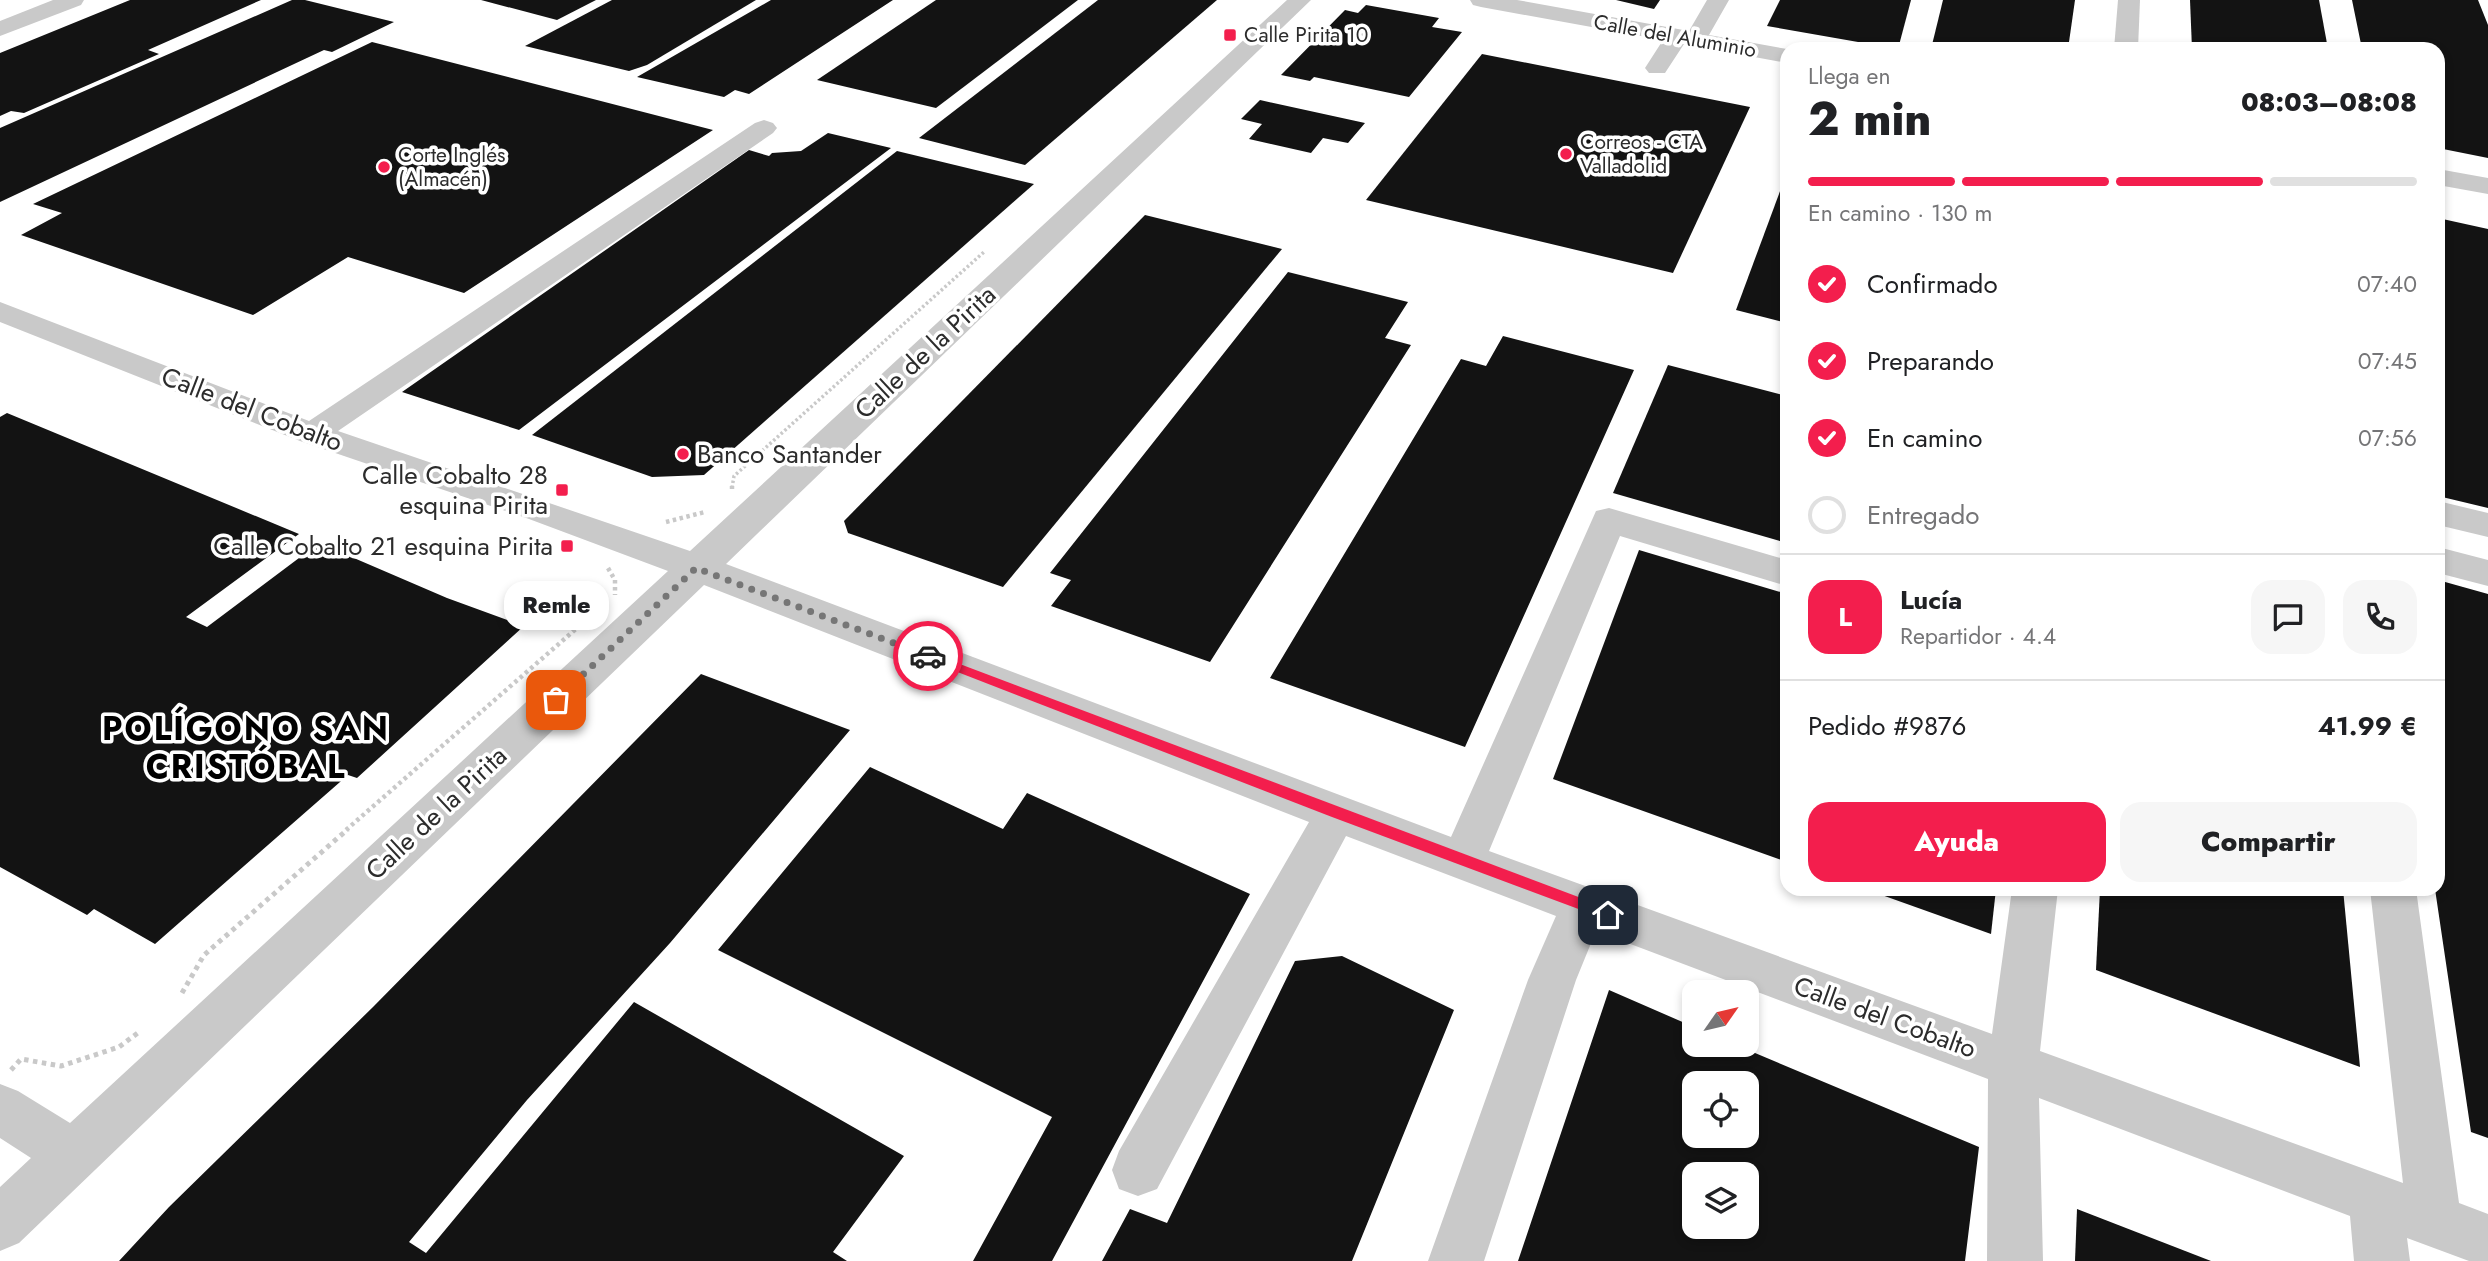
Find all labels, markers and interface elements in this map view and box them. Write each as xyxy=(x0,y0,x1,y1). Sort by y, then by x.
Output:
street label: Calle del Aluminio xyxy=(1591,7,1759,65)
place label: Calle Pirita 10 xyxy=(1244,20,1368,50)
marker: Calle Pirita 10 xyxy=(1222,27,1238,43)
text: Llega en xyxy=(1808,59,1890,93)
text: 08:03–08:08 xyxy=(2241,83,2417,121)
text: 2 min xyxy=(1808,86,1932,152)
place label: Correos - CTA Valladolid xyxy=(1580,127,1703,181)
place label: Corte Inglés (Almacén) xyxy=(398,140,505,194)
marker: Correos - CTA Valladolid xyxy=(1558,146,1574,162)
marker: Corte Inglés (Almacén) xyxy=(376,159,392,175)
text: En camino · 130 m xyxy=(1808,196,1992,230)
icon: check xyxy=(1808,265,1846,303)
text: Confirmado xyxy=(1867,265,1998,303)
text: 07:40 xyxy=(2357,267,2417,301)
street label: Calle de la Pirita xyxy=(846,276,1004,428)
icon: check xyxy=(1808,342,1846,380)
text: Preparando xyxy=(1867,342,1994,380)
text: 07:45 xyxy=(2358,344,2417,378)
street label: Calle del Cobalto xyxy=(156,357,348,461)
icon: check xyxy=(1808,419,1846,457)
text: En camino xyxy=(1867,419,1983,457)
text: 07:56 xyxy=(2358,421,2417,455)
place label: Banco Santander xyxy=(697,435,882,473)
marker: Banco Santander xyxy=(675,446,691,462)
place label: Calle Cobalto 28 esquina Pirita xyxy=(362,456,548,524)
marker: Calle Cobalto 28 esquina Pirita xyxy=(554,482,570,498)
text: Entregado xyxy=(1867,496,1979,534)
place label: Calle Cobalto 21 esquina Pirita xyxy=(213,527,553,565)
marker: Calle Cobalto 21 esquina Pirita xyxy=(559,538,575,554)
button: chat xyxy=(2251,580,2325,654)
button: phone xyxy=(2343,580,2417,654)
callout: Remle xyxy=(504,581,608,630)
text: Lucía xyxy=(1900,581,1962,619)
text: Remle xyxy=(522,588,591,622)
text: L xyxy=(1838,598,1852,636)
text: Repartidor · 4.4 xyxy=(1900,619,2056,653)
courier xyxy=(893,621,963,691)
icon: car xyxy=(909,637,947,675)
pin xyxy=(526,670,586,730)
icon: bag xyxy=(537,681,575,719)
district label: POLÍGONO SAN CRISTÓBAL xyxy=(102,705,390,790)
text: Pedido #9876 xyxy=(1808,707,1966,745)
text: 41.99 € xyxy=(2318,707,2417,745)
street label: Calle de la Pirita xyxy=(357,737,515,889)
button: Ayuda xyxy=(1808,802,2106,882)
button: Compartir xyxy=(2120,802,2417,882)
pin xyxy=(1578,885,1638,945)
icon: home xyxy=(1589,896,1627,934)
street label: Calle del Cobalto xyxy=(1789,966,1981,1068)
north arrow xyxy=(1682,980,1759,1057)
map controls xyxy=(1682,980,1759,1239)
button: locate xyxy=(1682,1071,1759,1148)
button: layers xyxy=(1682,1162,1759,1239)

